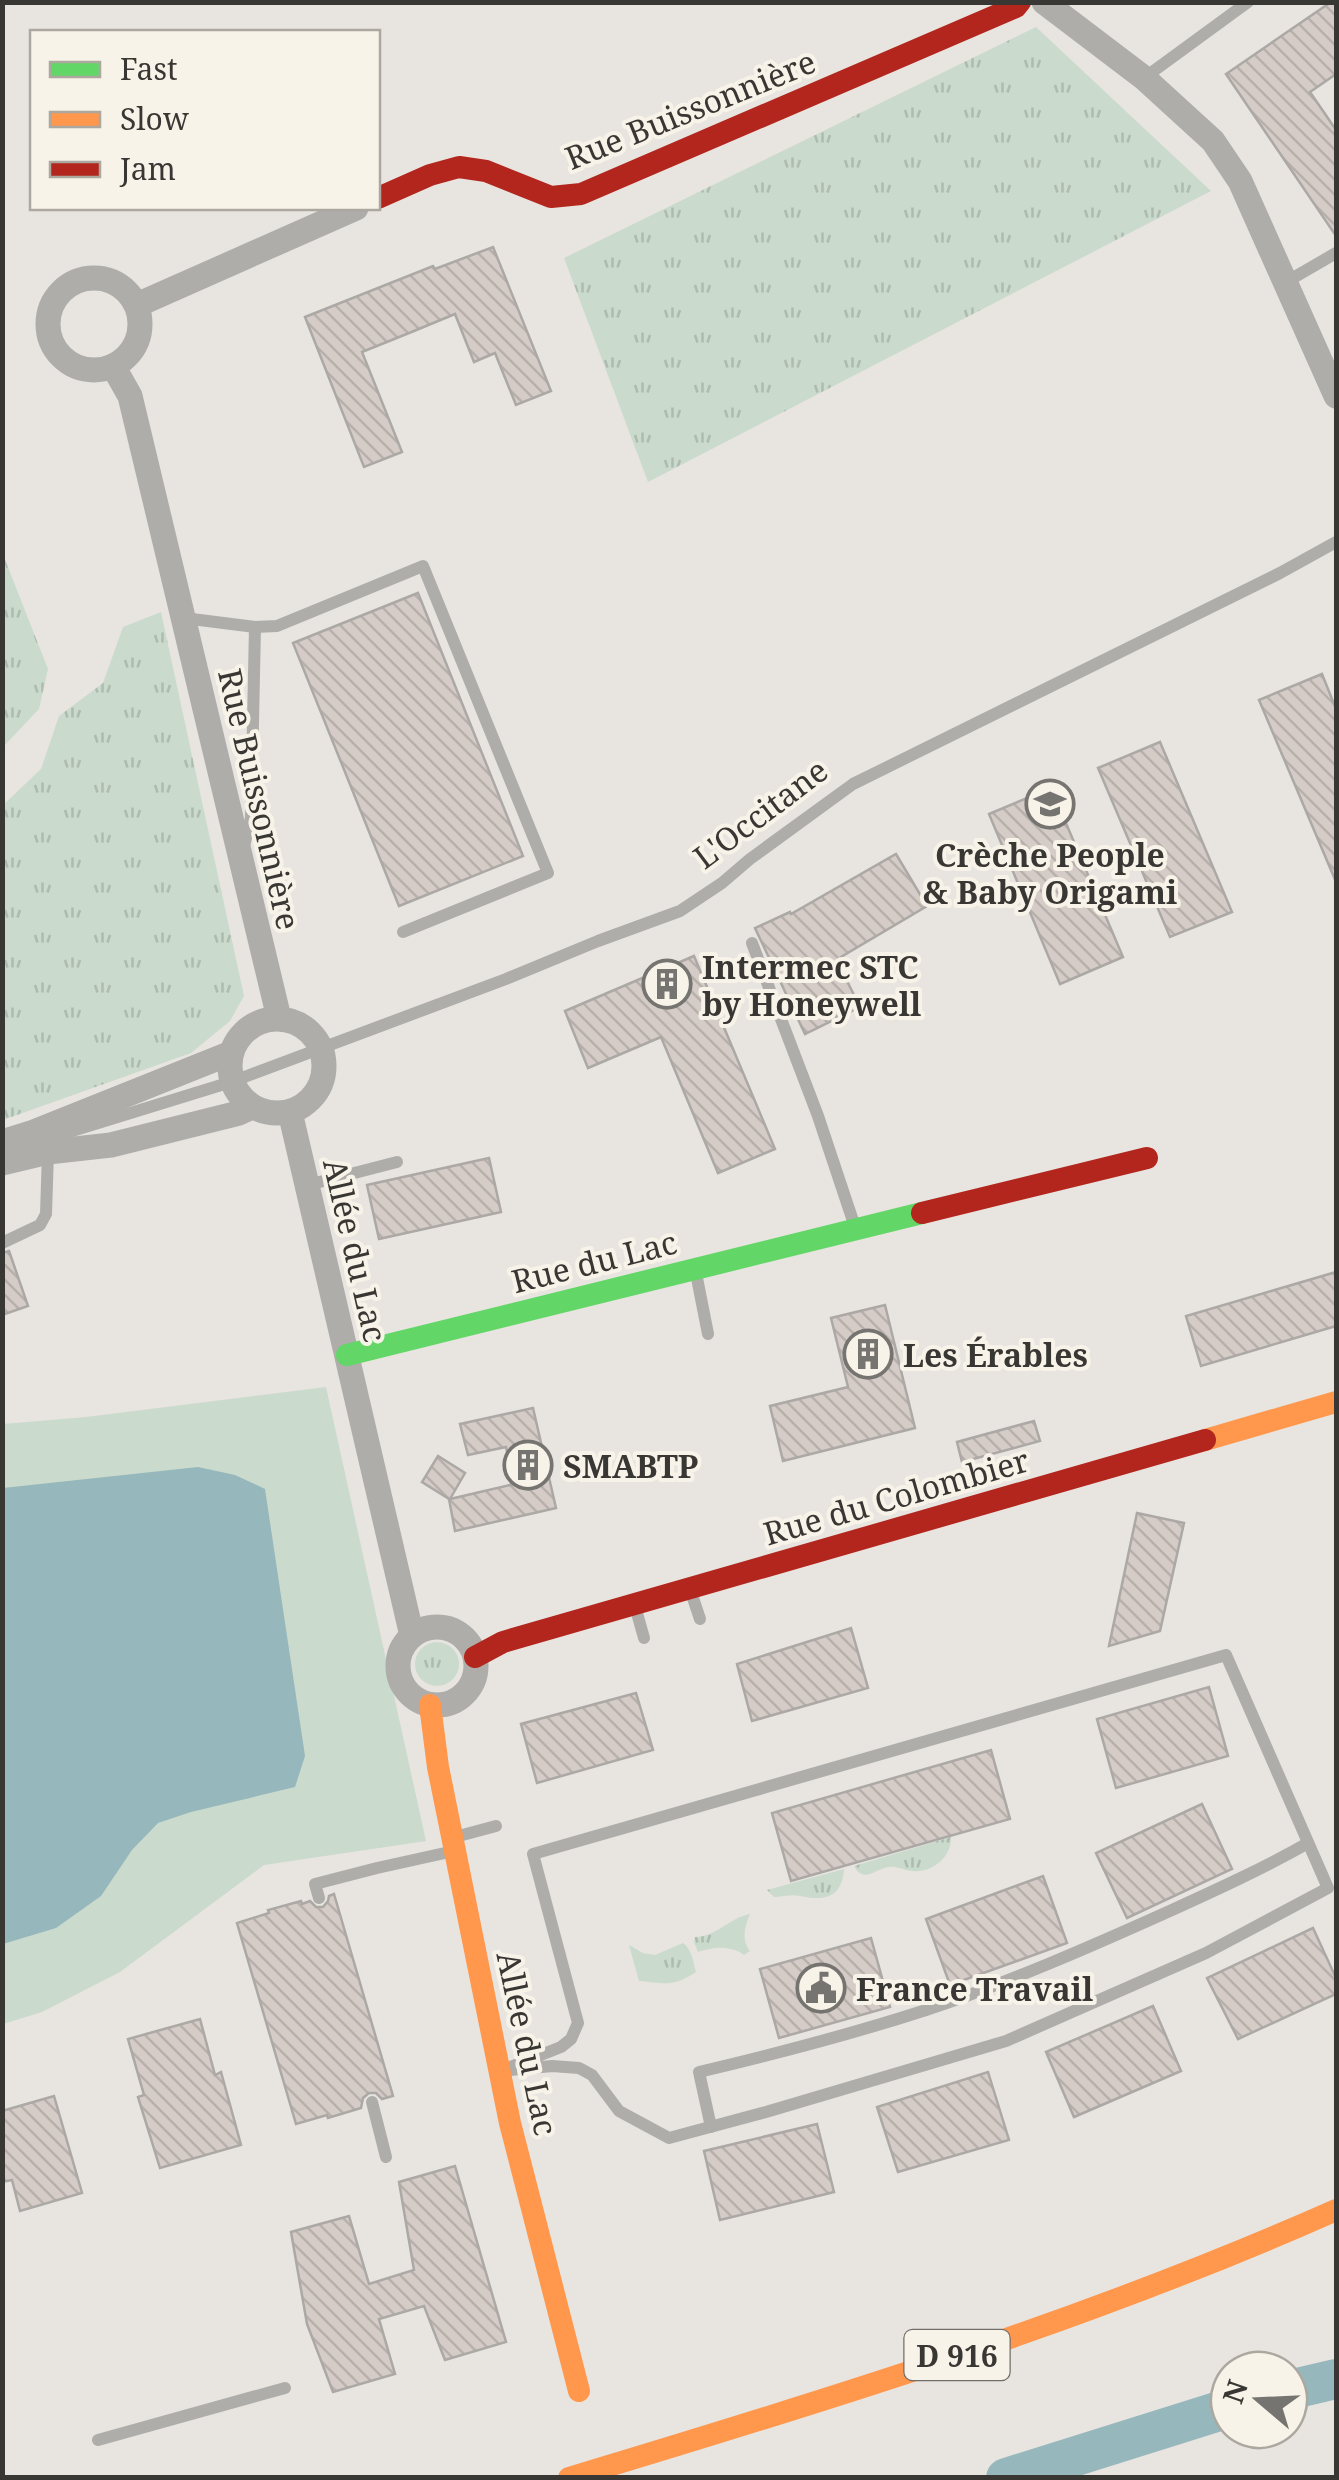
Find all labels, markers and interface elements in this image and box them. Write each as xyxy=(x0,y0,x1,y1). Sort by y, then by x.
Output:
legend xyxy=(30,30,380,210)
street label: Rue Buissonnière xyxy=(558,39,822,179)
text: Fast xyxy=(120,48,177,89)
text: Slow xyxy=(120,98,189,139)
text: Jam xyxy=(119,148,176,189)
street label: Rue Buissonnière xyxy=(209,664,311,934)
street label: L'Occitane xyxy=(684,748,836,878)
school or university icon: Crèche People & Baby Origami xyxy=(1024,778,1076,830)
place label: Crèche People & Baby Origami xyxy=(923,833,1177,913)
place label: Intermec STC by Honeywell xyxy=(702,945,921,1025)
building icon: Intermec STC by Honeywell xyxy=(641,958,693,1010)
street label: Allée du Lac xyxy=(314,1154,398,1346)
street label: Rue du Lac xyxy=(507,1220,681,1302)
building icon: Les Érables xyxy=(842,1328,894,1380)
place label: Les Érables xyxy=(903,1333,1088,1376)
street label: Rue du Colombier xyxy=(758,1438,1034,1554)
building icon: SMABTP xyxy=(502,1439,554,1491)
place label: SMABTP xyxy=(563,1444,698,1487)
street label: Allée du Lac xyxy=(488,1947,568,2139)
public building icon: France Travail xyxy=(795,1962,847,2014)
place label: France Travail xyxy=(856,1967,1093,2010)
road number: D 916 xyxy=(904,2330,1010,2380)
north arrow xyxy=(1209,2350,1309,2450)
text: N xyxy=(1213,2375,1256,2408)

